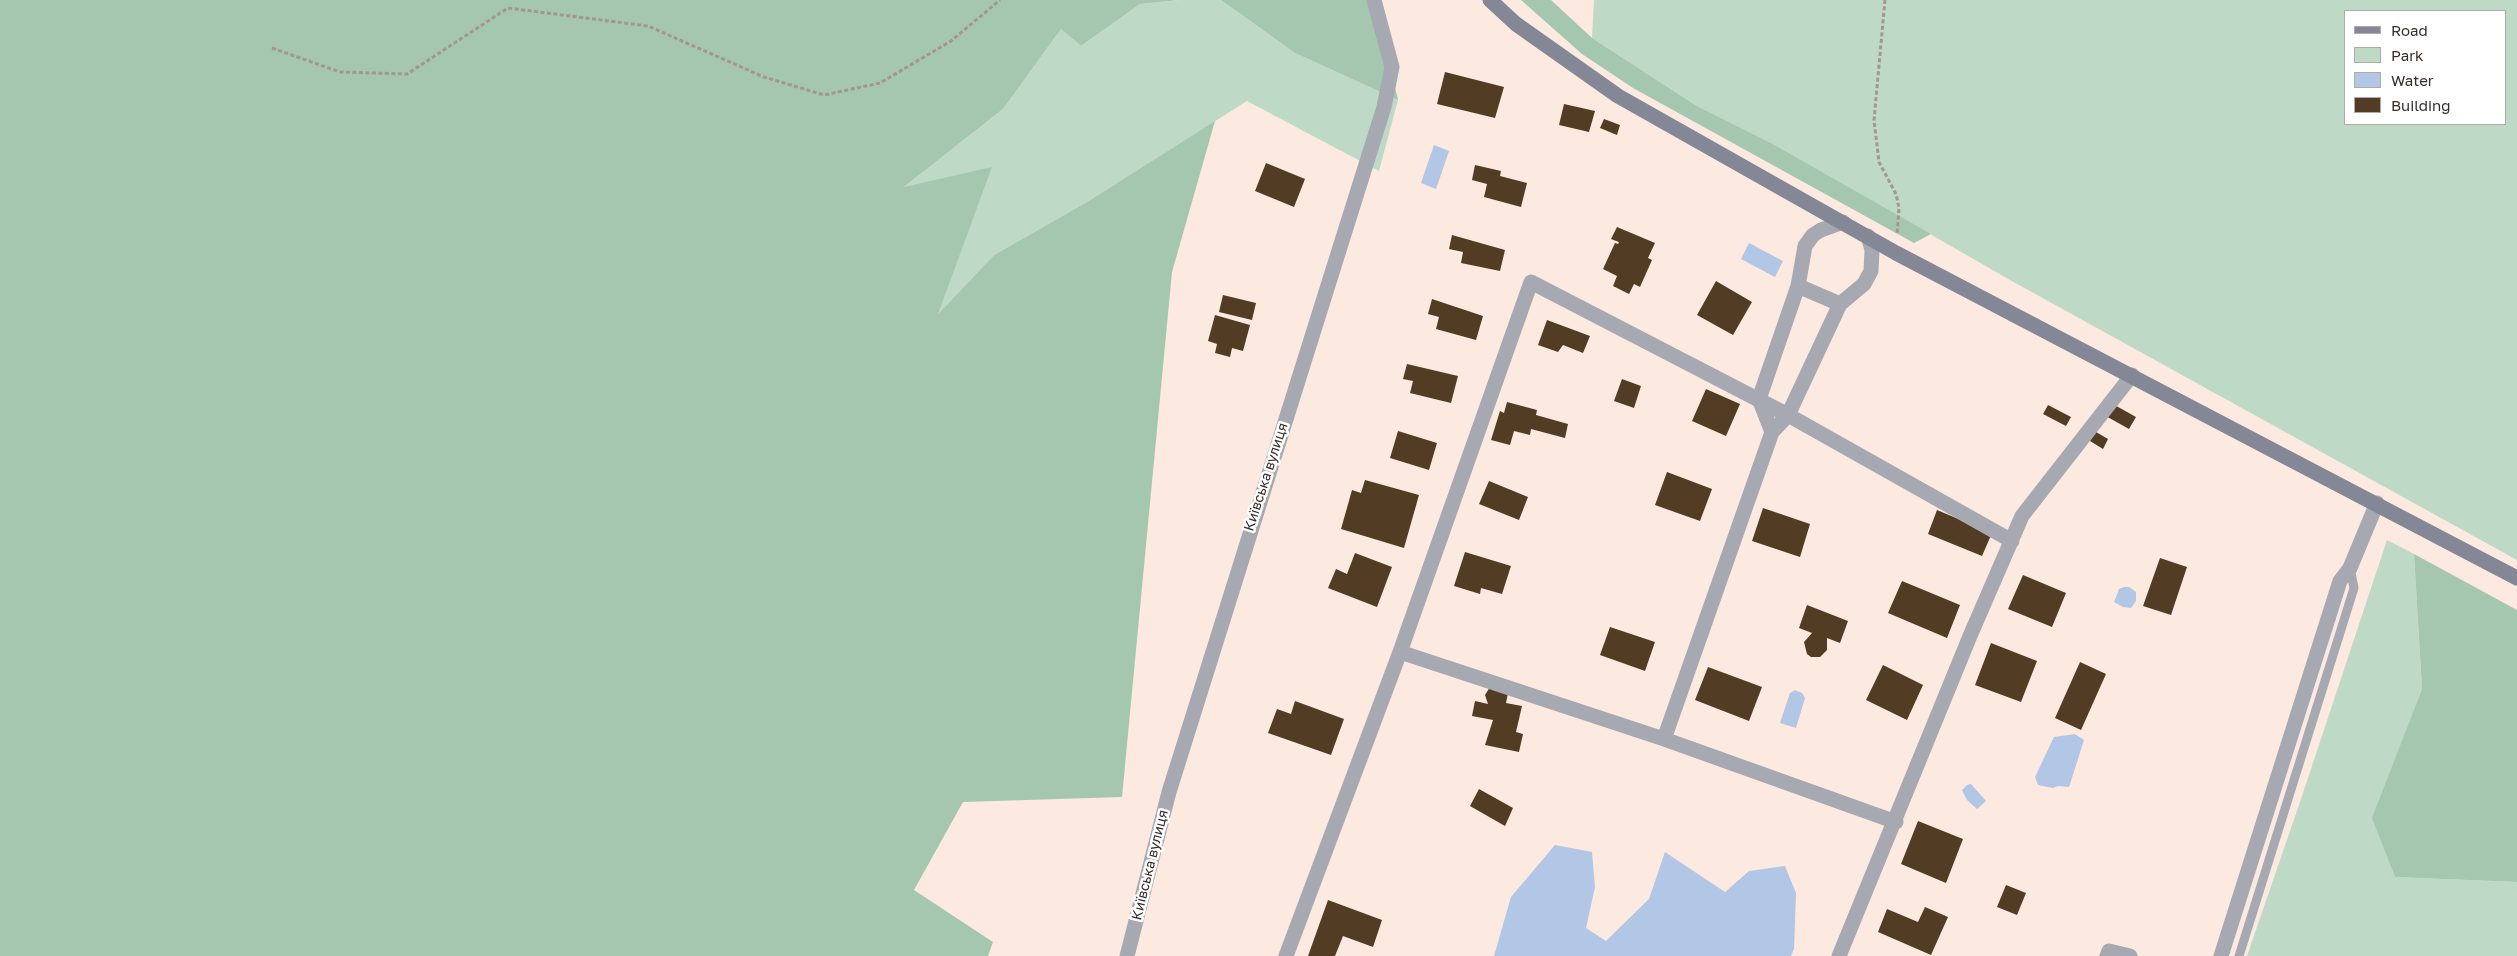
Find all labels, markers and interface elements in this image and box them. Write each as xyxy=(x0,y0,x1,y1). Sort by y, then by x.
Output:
legend xyxy=(2344,10,2507,125)
text: Road xyxy=(2391,21,2428,39)
text: Park xyxy=(2391,46,2423,64)
text: Water xyxy=(2391,71,2434,89)
text: Building xyxy=(2391,96,2451,114)
street label: Київська вулиця xyxy=(1241,421,1291,533)
street label: Київська вулиця xyxy=(1128,808,1172,922)

